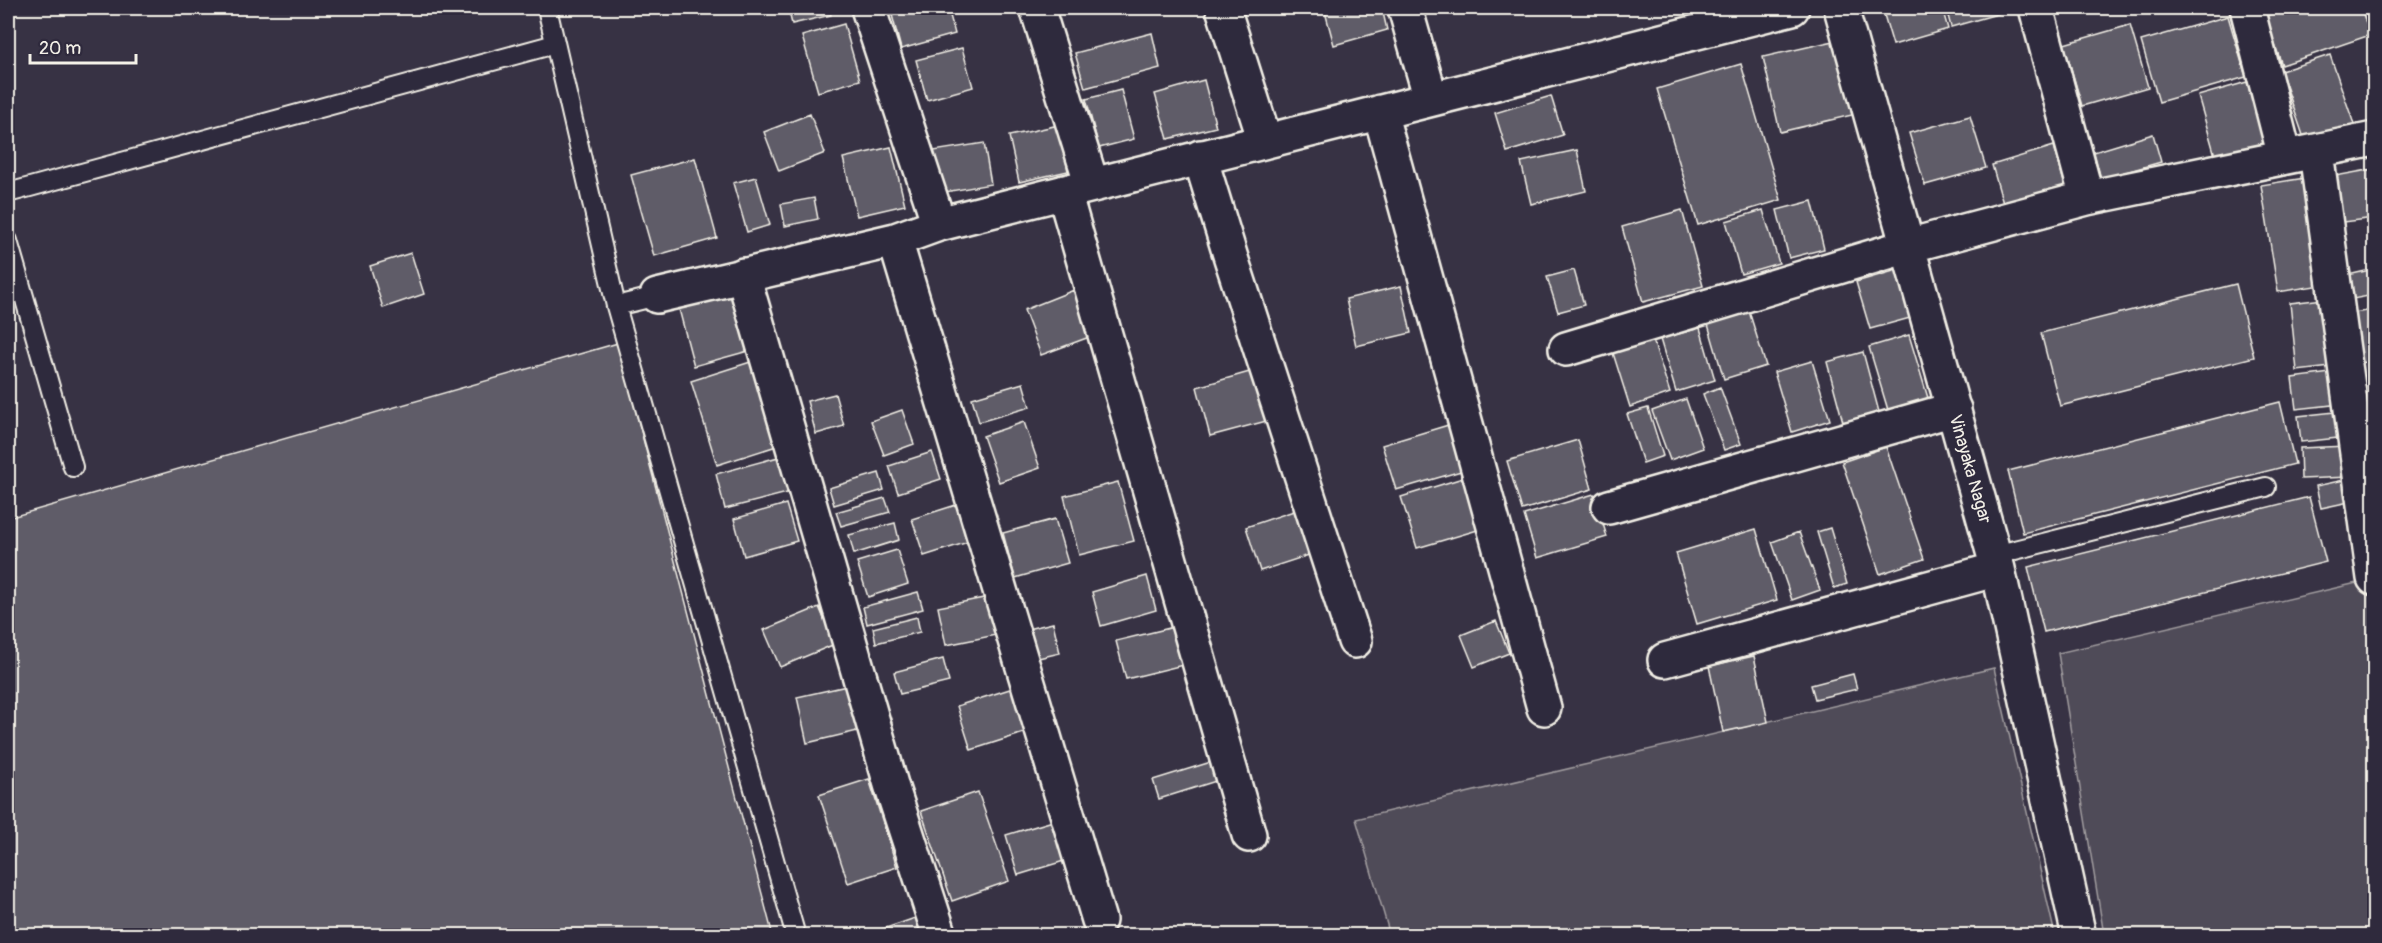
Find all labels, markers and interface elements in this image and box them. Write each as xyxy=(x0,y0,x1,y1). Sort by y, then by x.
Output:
scale bar xyxy=(30,27,136,65)
text: 20 m xyxy=(39,37,81,60)
street label: Vinayaka Nagar xyxy=(1943,412,1997,527)

